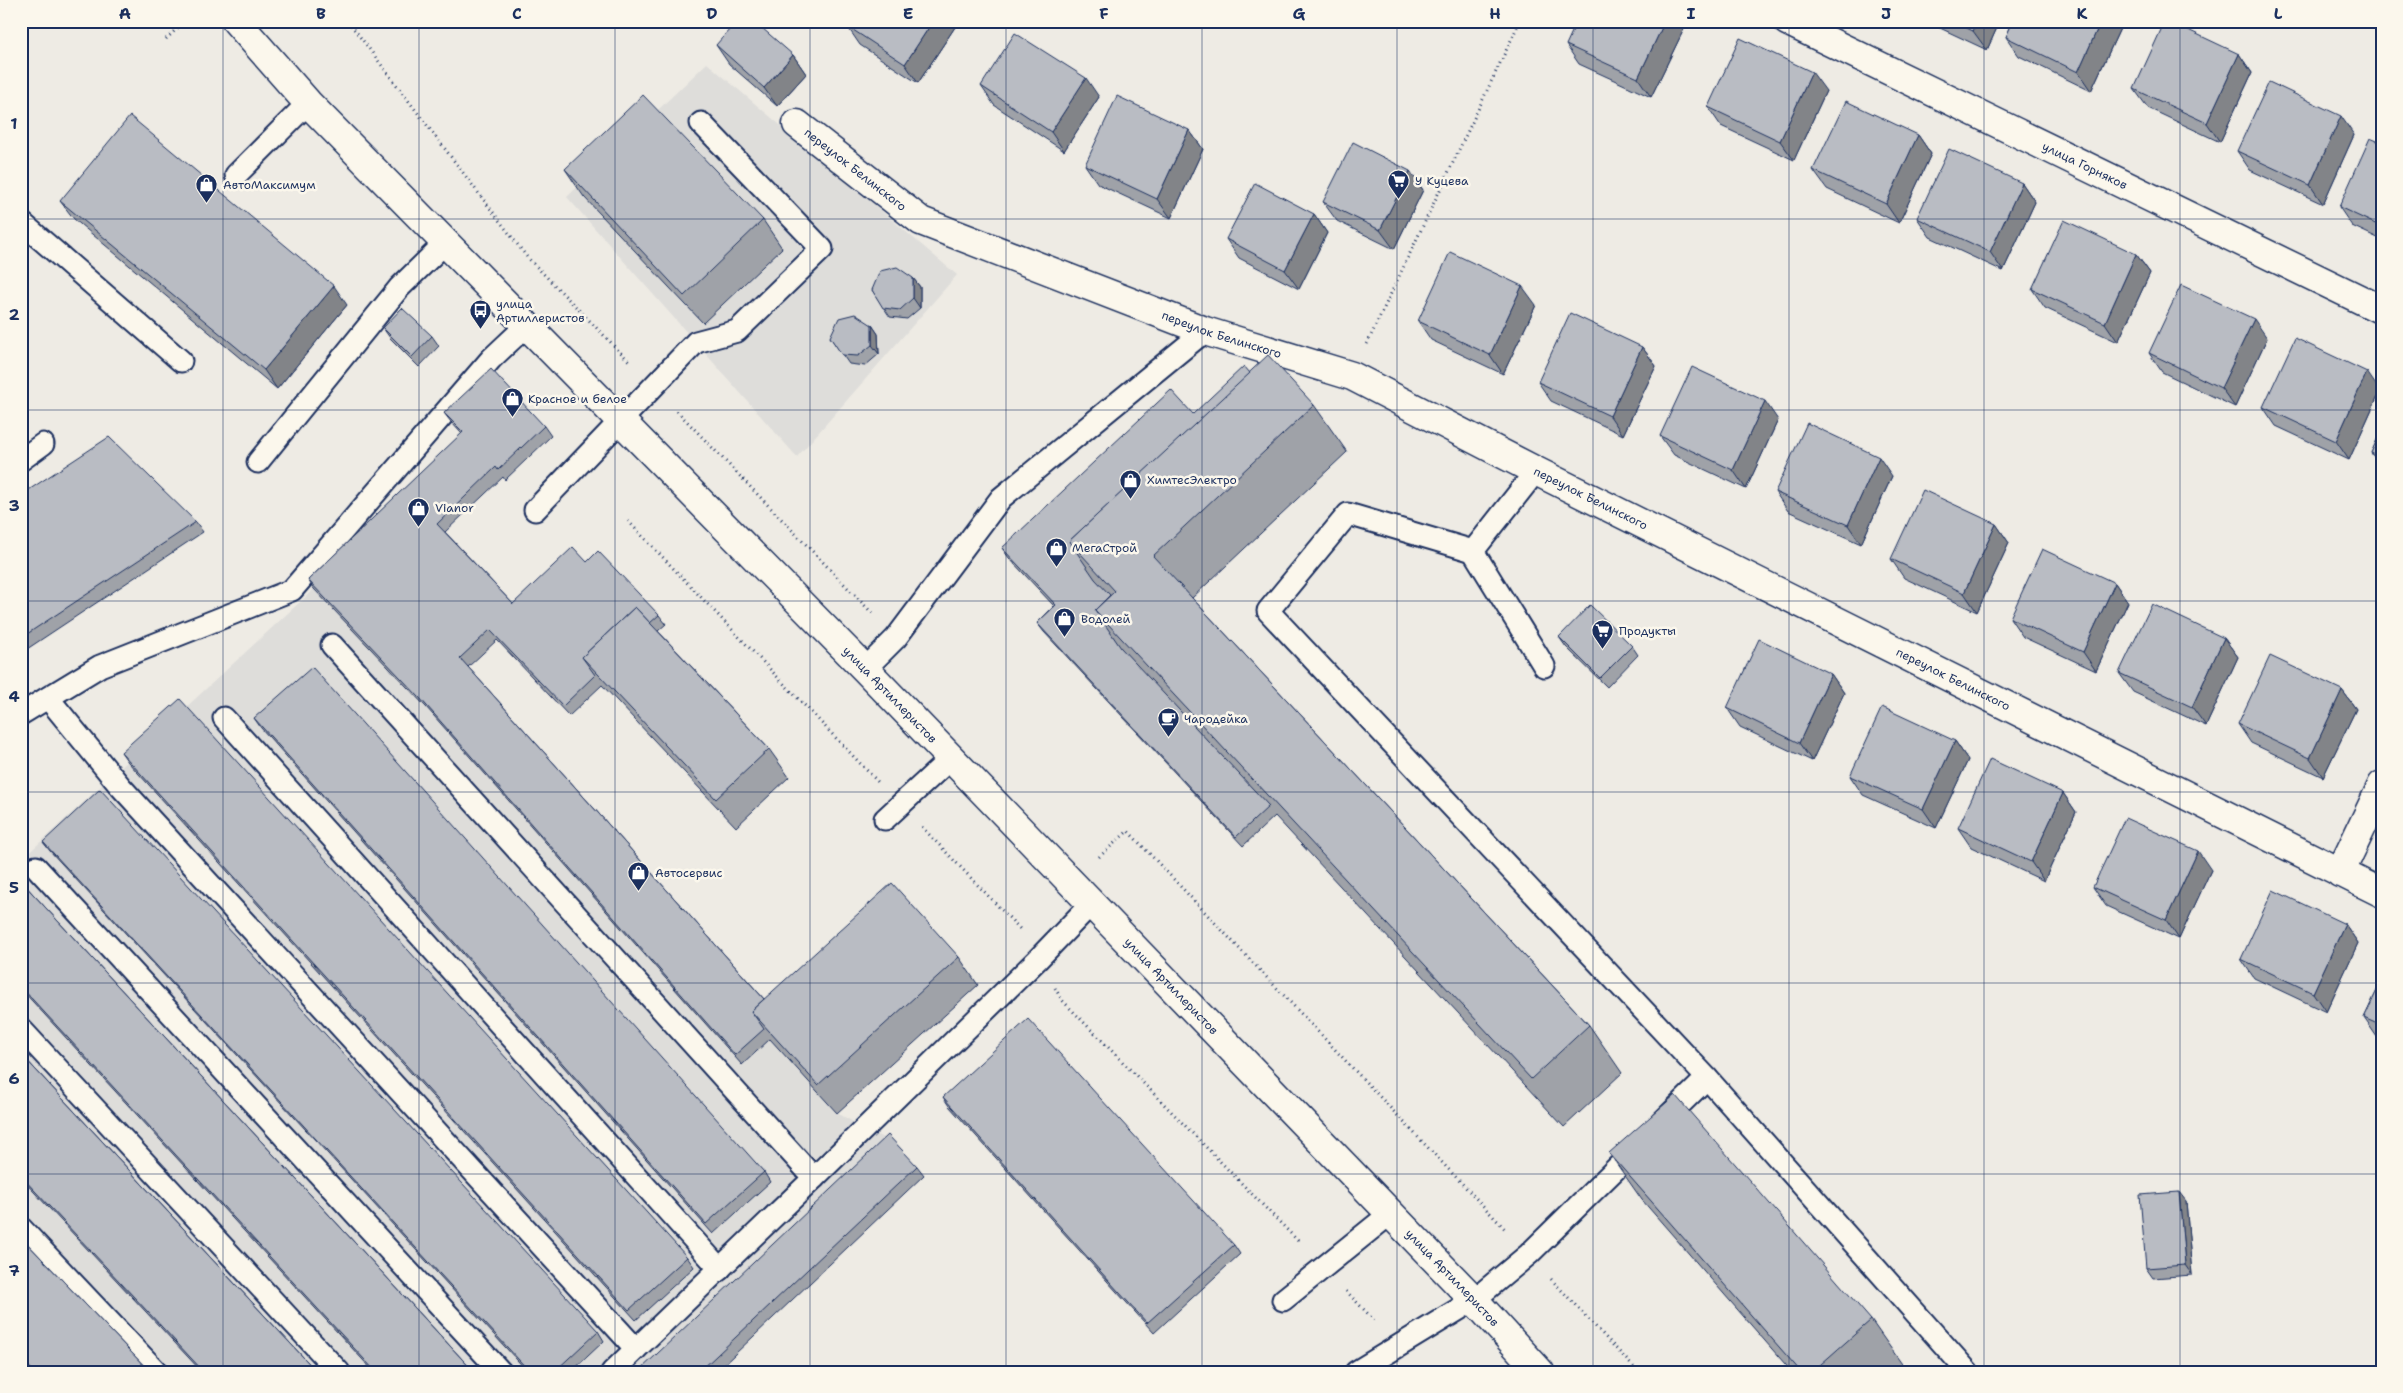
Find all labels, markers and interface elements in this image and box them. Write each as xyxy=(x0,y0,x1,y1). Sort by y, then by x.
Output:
text: A xyxy=(119,3,131,24)
text: B xyxy=(316,3,326,24)
text: C xyxy=(512,3,522,24)
text: D xyxy=(706,3,718,24)
text: E xyxy=(903,3,913,24)
text: F xyxy=(1099,3,1109,24)
text: G xyxy=(1293,3,1306,24)
text: H xyxy=(1489,3,1501,24)
text: I xyxy=(1687,3,1696,24)
text: J xyxy=(1881,3,1891,24)
text: K xyxy=(2077,3,2088,24)
text: L xyxy=(2274,3,2283,24)
text: 1 xyxy=(10,113,18,134)
street label: переулок Белинского xyxy=(801,125,910,215)
street label: улица Горняков xyxy=(2040,138,2130,193)
supermarket icon: У Куцева xyxy=(1387,169,1411,200)
shop icon: АвтоМаксимум xyxy=(195,173,219,204)
place label: У Куцева xyxy=(1415,173,1469,189)
place label: АвтоМаксимум xyxy=(223,177,316,193)
place label: улица Артиллеристов xyxy=(496,296,585,326)
bus stop icon: улица Артиллеристов xyxy=(468,299,492,330)
text: 2 xyxy=(8,304,20,325)
street label: переулок Белинского xyxy=(1159,307,1284,362)
shop icon: Красное и белое xyxy=(500,387,524,418)
place label: Красное и белое xyxy=(528,391,627,407)
street label: переулок Белинского xyxy=(1531,463,1650,533)
shop icon: ХимтесЭлектро xyxy=(1119,468,1143,499)
place label: ХимтесЭлектро xyxy=(1147,472,1237,488)
text: 3 xyxy=(8,495,20,516)
shop icon: Vianor xyxy=(407,496,431,527)
place label: Vianor xyxy=(435,500,474,516)
shop icon: МегаСтрой xyxy=(1044,536,1068,567)
place label: МегаСтрой xyxy=(1072,540,1137,556)
shop icon: Водолей xyxy=(1053,607,1077,638)
place label: Водолей xyxy=(1081,611,1131,627)
supermarket icon: Продукты xyxy=(1591,619,1615,650)
place label: Продукты xyxy=(1619,623,1676,639)
street label: улица Артиллеристов xyxy=(839,643,940,747)
street label: переулок Белинского xyxy=(1893,644,2013,714)
text: 4 xyxy=(8,686,20,707)
cafe icon: Чародейка xyxy=(1156,707,1180,738)
place label: Чародейка xyxy=(1184,711,1248,727)
shop icon: Автосервис xyxy=(627,861,651,892)
place label: Автосервис xyxy=(655,865,723,881)
text: 5 xyxy=(9,877,19,898)
street label: улица Артиллеристов xyxy=(1121,934,1222,1038)
text: 6 xyxy=(8,1068,20,1089)
street label: улица Артиллеристов xyxy=(1402,1226,1502,1330)
text: 7 xyxy=(8,1260,20,1281)

